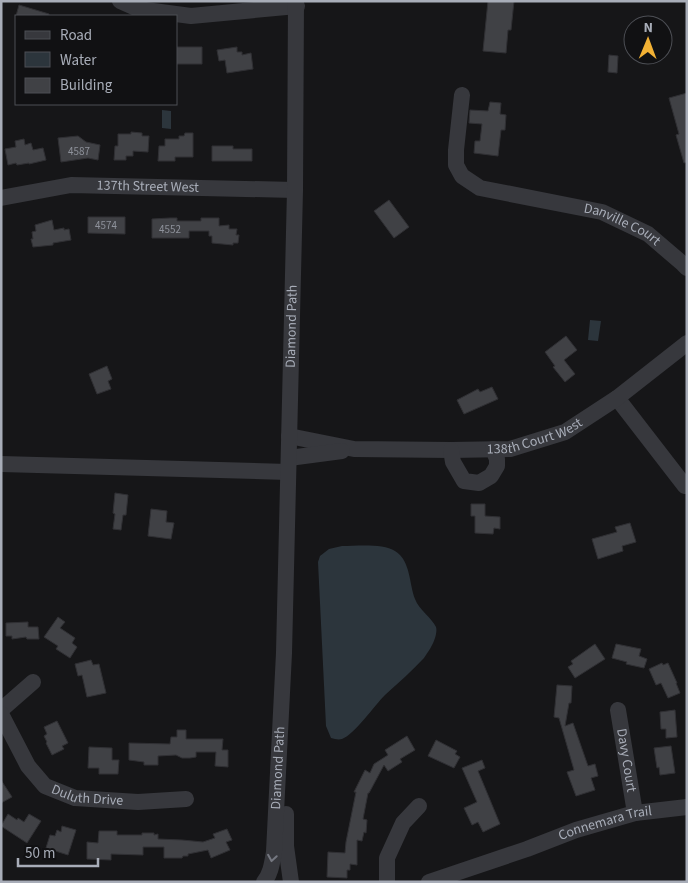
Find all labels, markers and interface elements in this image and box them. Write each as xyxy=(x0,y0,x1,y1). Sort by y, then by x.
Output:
legend xyxy=(15,15,178,105)
north arrow xyxy=(623,15,673,65)
text: N xyxy=(643,18,653,38)
text: Road xyxy=(60,25,92,46)
text: Water xyxy=(60,50,97,71)
text: Building xyxy=(60,75,113,96)
house number: 4587 xyxy=(68,144,90,159)
street label: 137th Street West xyxy=(96,176,199,198)
street label: Danville Court xyxy=(582,199,665,251)
house number: 4574 xyxy=(95,218,117,233)
house number: 4552 xyxy=(159,222,181,237)
street label: Diamond Path xyxy=(281,284,303,368)
street label: 138th Court West xyxy=(487,413,587,459)
street label: Diamond Path xyxy=(266,726,290,810)
street label: Davy Court xyxy=(611,727,641,794)
street label: Duluth Drive xyxy=(48,780,124,811)
street label: Connemara Trail xyxy=(555,801,653,846)
scale bar xyxy=(18,836,98,868)
text: 50 m xyxy=(25,843,55,864)
one-way arrow xyxy=(268,854,278,863)

